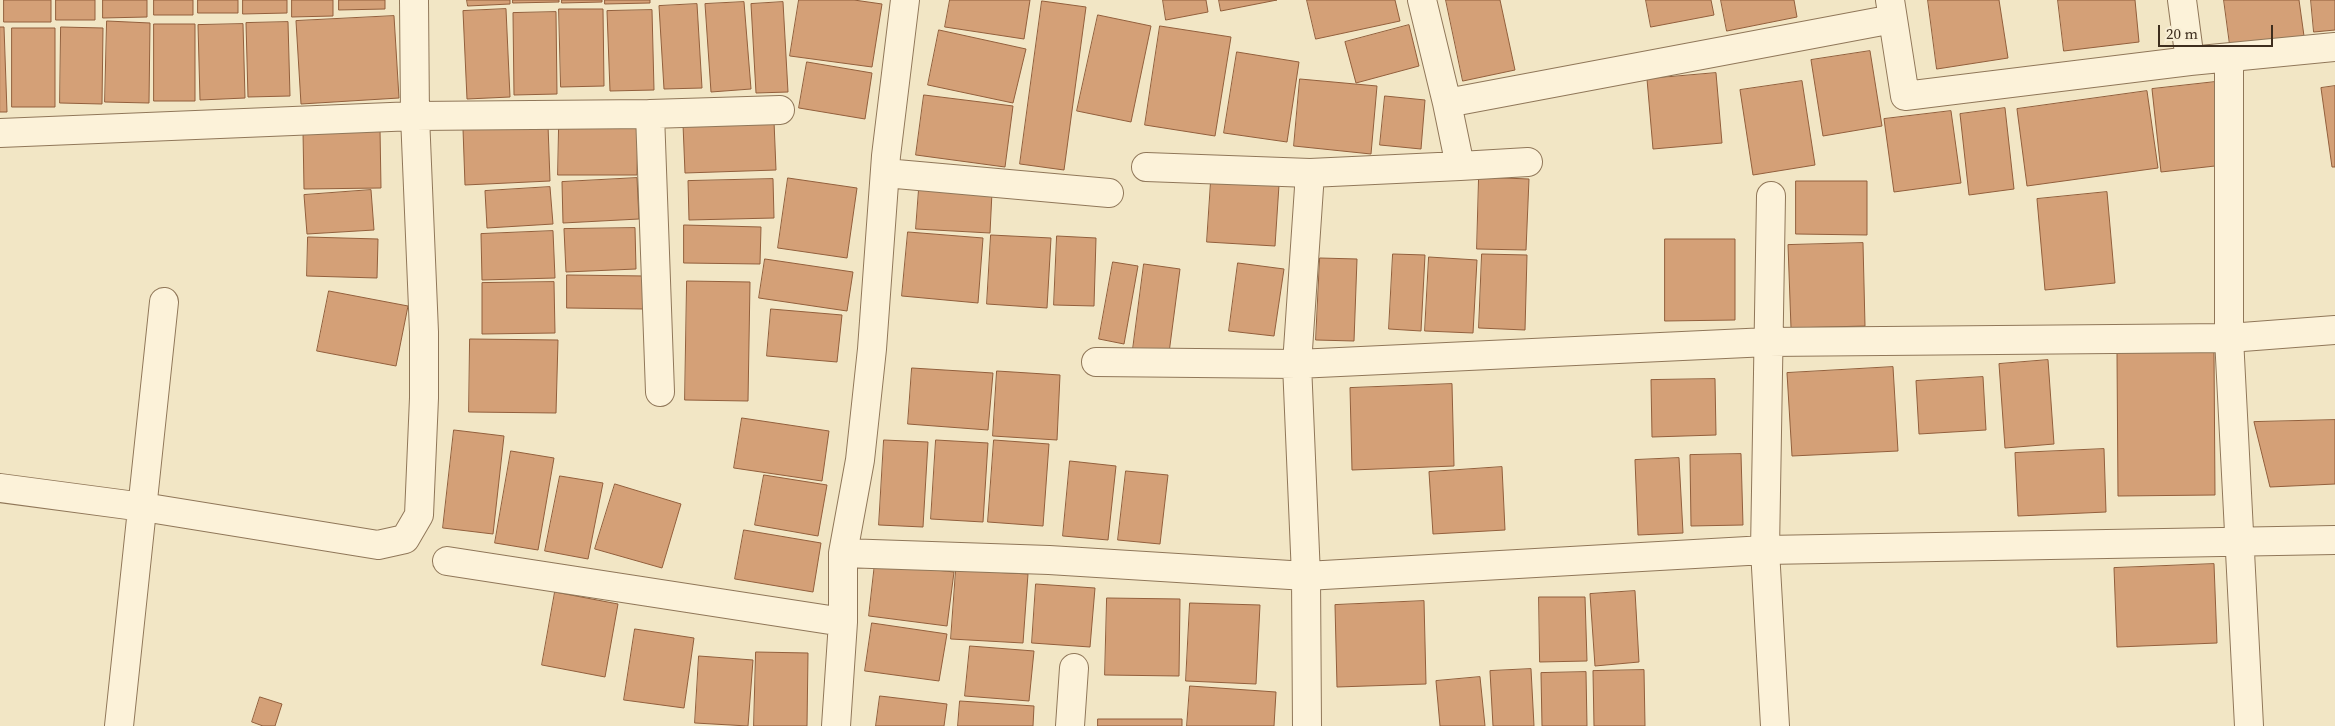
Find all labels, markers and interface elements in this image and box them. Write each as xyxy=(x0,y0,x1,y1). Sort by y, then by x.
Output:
scale bar xyxy=(2160,15,2275,47)
text: 20 m xyxy=(2166,23,2198,44)

